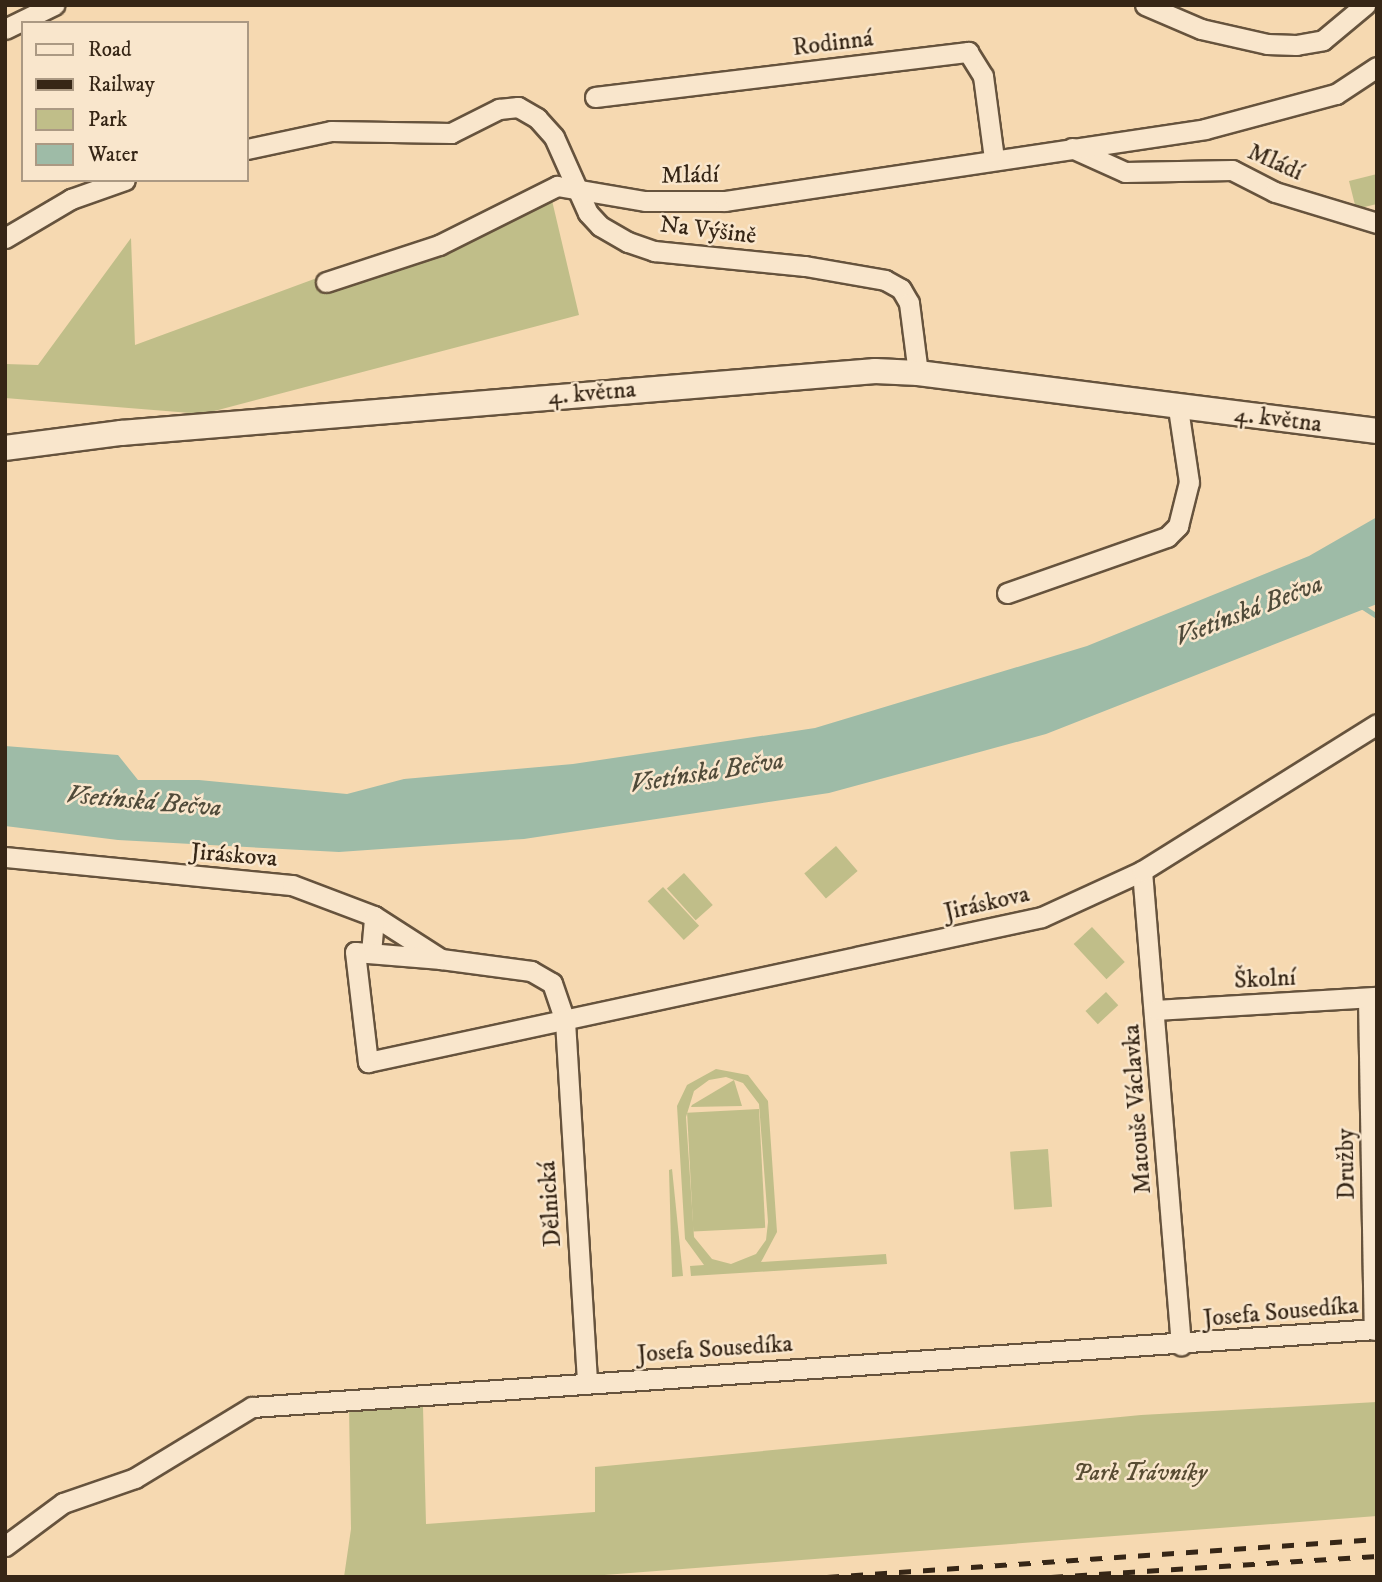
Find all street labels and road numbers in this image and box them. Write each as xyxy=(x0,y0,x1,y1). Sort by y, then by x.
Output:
street label: Rodinná xyxy=(791,25,875,63)
street label: Mládí xyxy=(1243,138,1307,188)
street label: Mládí xyxy=(661,161,719,191)
street label: Na Výšině xyxy=(658,211,758,251)
street label: 4. května xyxy=(547,376,637,412)
street label: 4. května xyxy=(1233,400,1323,440)
street label: Jiráskova xyxy=(190,838,278,874)
street label: Jiráskova xyxy=(942,880,1032,928)
street label: Školní xyxy=(1233,964,1297,996)
street label: Matouše Václavka xyxy=(1118,1023,1158,1195)
street label: Družby xyxy=(1332,1128,1362,1200)
street label: Dělnická xyxy=(534,1160,568,1248)
street label: Josefa Sousedíka xyxy=(1202,1292,1360,1334)
street label: Josefa Sousedíka xyxy=(636,1330,794,1370)

